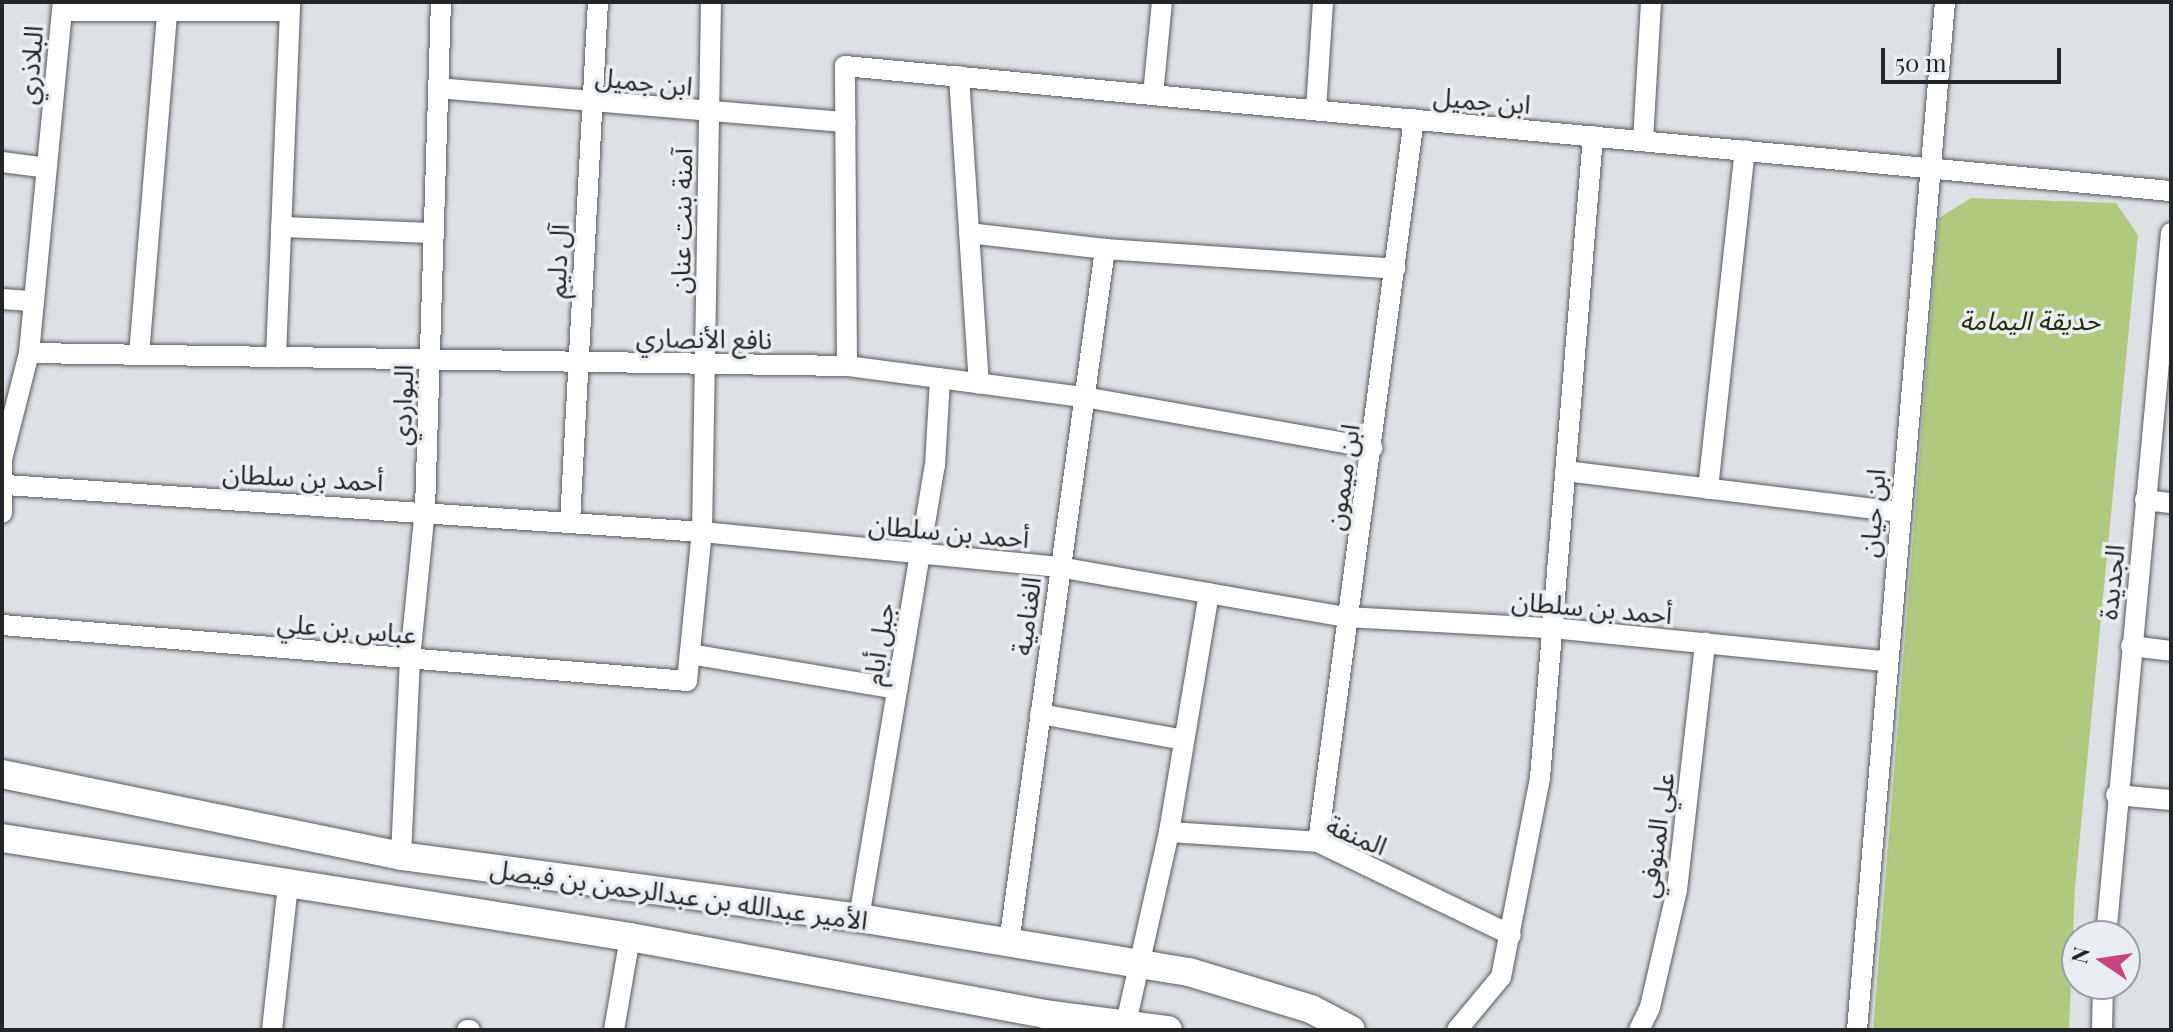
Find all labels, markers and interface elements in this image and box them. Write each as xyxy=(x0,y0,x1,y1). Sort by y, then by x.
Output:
street label: البلاذري xyxy=(11,24,49,106)
scale bar xyxy=(1885,32,2065,82)
text: 50 m xyxy=(1895,46,1947,78)
street label: ابن جميل xyxy=(594,60,694,102)
street label: ابن جميل xyxy=(1432,80,1532,120)
street label: آمنة بنت عنان xyxy=(664,148,698,294)
street label: آل دليم xyxy=(539,223,575,299)
park label: حديقة اليمامة xyxy=(1960,304,2100,336)
street label: نافع الأنصاري xyxy=(636,321,772,355)
street label: البواردي xyxy=(385,364,419,446)
street label: ابن ميمون xyxy=(1318,422,1366,532)
street label: أحمد بن سلطان xyxy=(222,457,384,497)
street label: ابن حيان xyxy=(1853,467,1891,559)
street label: أحمد بن سلطان xyxy=(867,508,1031,554)
street label: الجديدة xyxy=(2092,543,2130,621)
street label: الغنامية xyxy=(1005,575,1047,657)
street label: أحمد بن سلطان xyxy=(1510,584,1674,630)
street label: جبل أبام xyxy=(856,601,900,687)
street label: عباس بن علي xyxy=(276,606,418,650)
street label: علي المنوفي xyxy=(1632,770,1680,900)
street label: المنفة xyxy=(1322,808,1392,862)
street label: الأمير عبدالله بن عبدالرحمن بن فيصل xyxy=(488,852,870,936)
north arrow xyxy=(2061,920,2141,1000)
text: N xyxy=(2063,944,2096,966)

